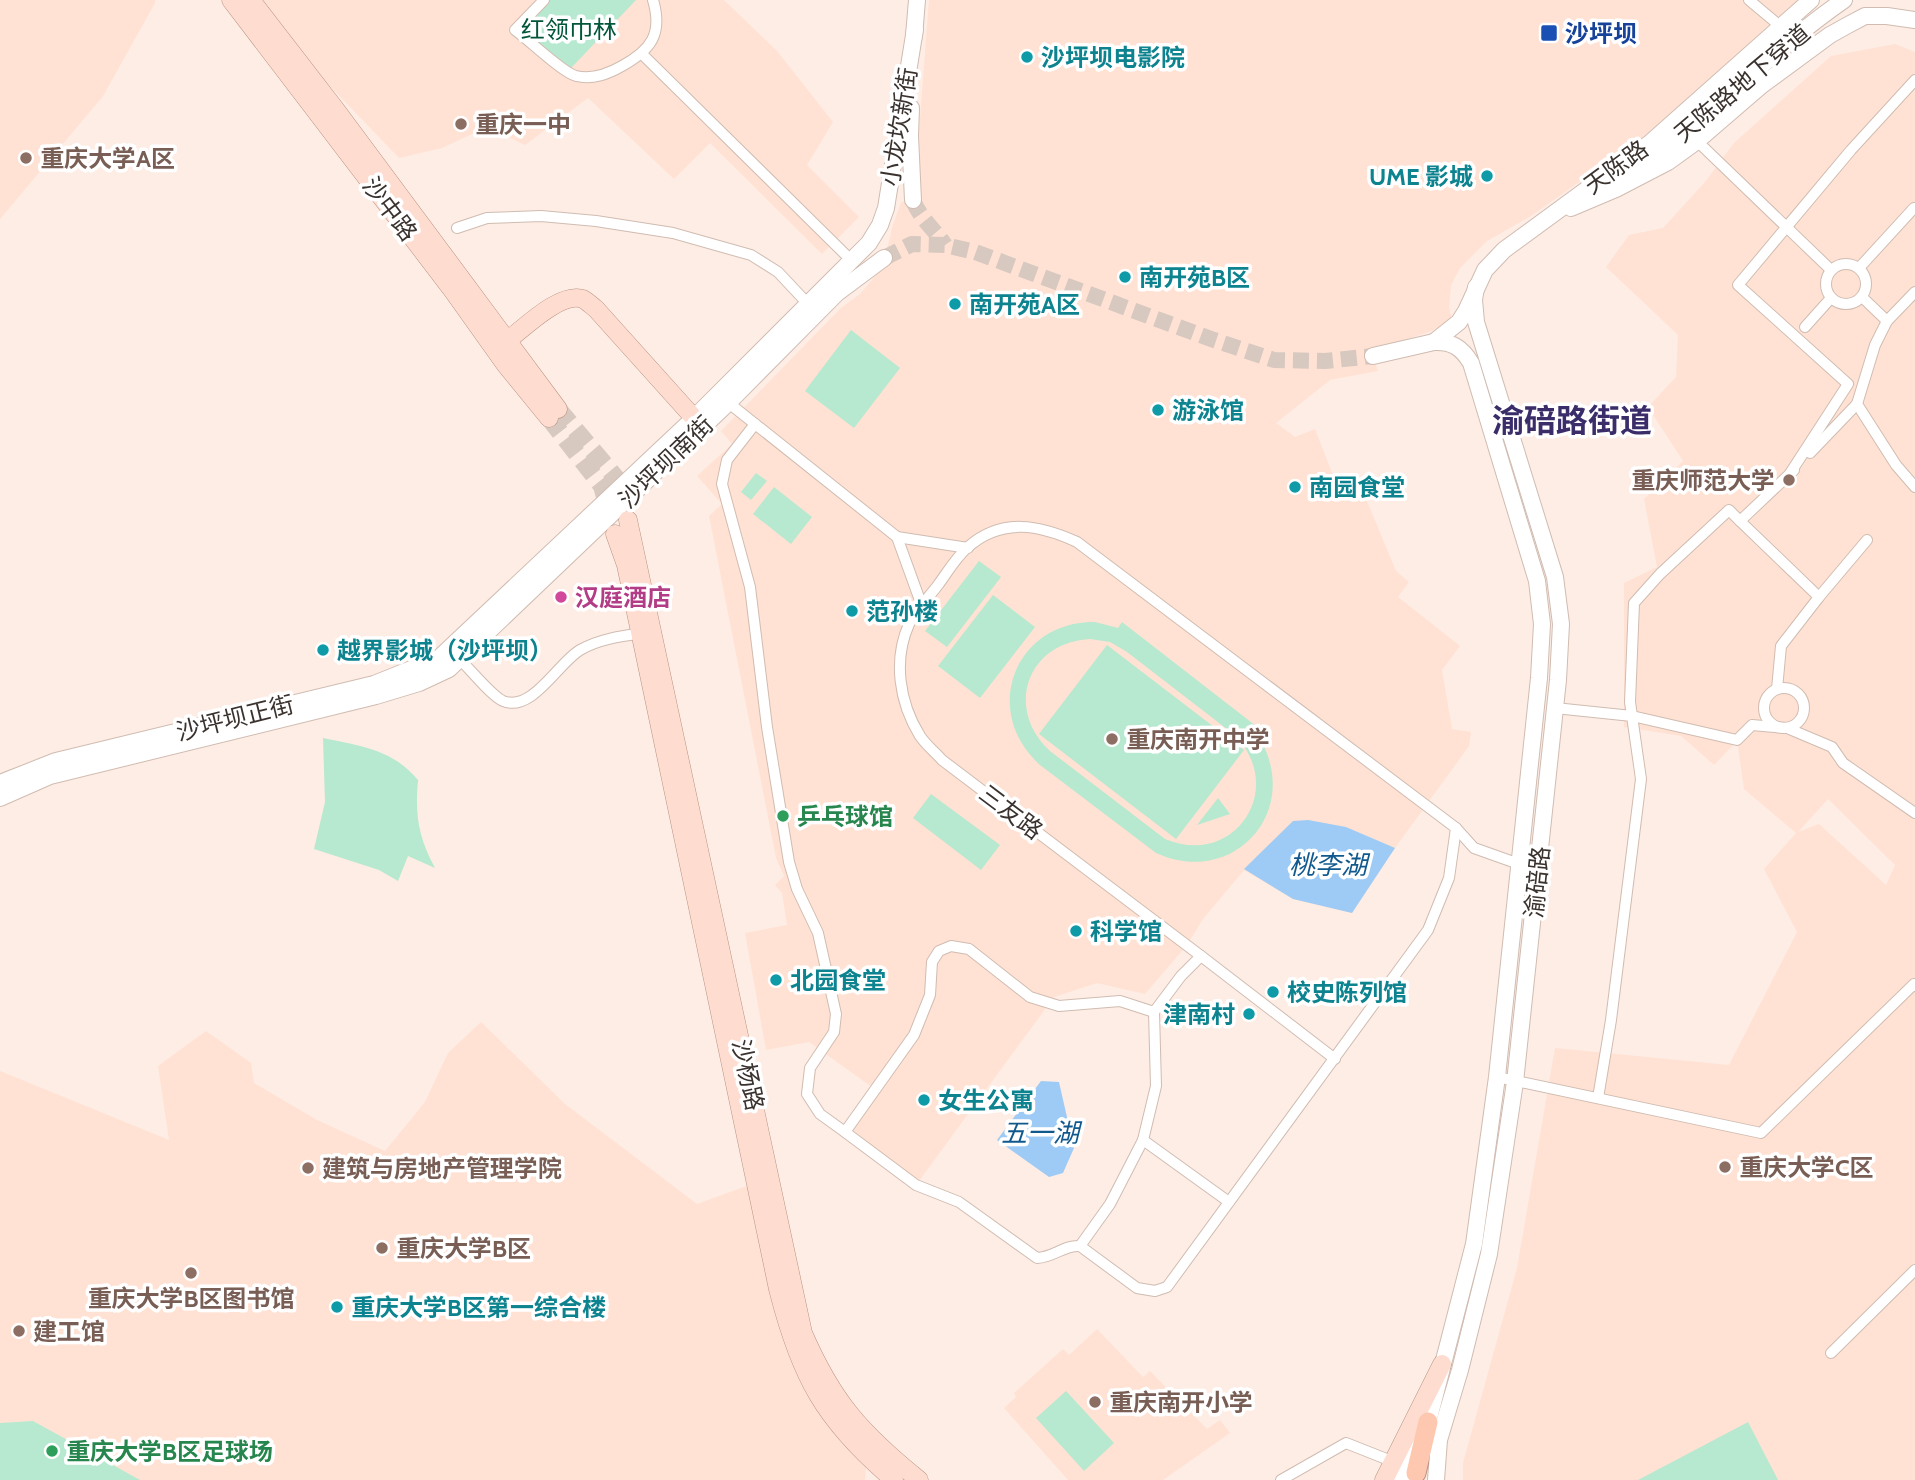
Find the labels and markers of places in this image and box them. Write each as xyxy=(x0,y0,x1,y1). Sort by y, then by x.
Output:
place label: 沙坪坝 xyxy=(1565,19,1637,48)
marker: 沙坪坝 xyxy=(1539,23,1559,43)
place label: 沙坪坝电影院 xyxy=(1041,43,1185,72)
marker: 沙坪坝电影院 xyxy=(1019,49,1035,65)
place label: 重庆一中 xyxy=(475,110,571,139)
marker: 重庆一中 xyxy=(453,116,469,132)
place label: 重庆大学A区 xyxy=(40,144,175,173)
marker: 重庆大学A区 xyxy=(18,150,34,166)
place label: UME 影城 xyxy=(1369,162,1473,191)
marker: UME 影城 xyxy=(1479,168,1495,184)
place label: 南开苑B区 xyxy=(1139,263,1250,292)
marker: 南开苑B区 xyxy=(1117,269,1133,285)
place label: 南开苑A区 xyxy=(969,290,1080,319)
marker: 南开苑A区 xyxy=(947,296,963,312)
place label: 游泳馆 xyxy=(1172,396,1244,425)
marker: 游泳馆 xyxy=(1150,402,1166,418)
place label: 重庆师范大学 xyxy=(1631,466,1775,495)
marker: 重庆师范大学 xyxy=(1781,472,1797,488)
place label: 南园食堂 xyxy=(1309,473,1405,502)
marker: 南园食堂 xyxy=(1287,479,1303,495)
place label: 汉庭酒店 xyxy=(575,583,671,612)
marker: 汉庭酒店 xyxy=(553,589,569,605)
place label: 范孙楼 xyxy=(866,597,938,626)
marker: 范孙楼 xyxy=(844,603,860,619)
place label: 越界影城（沙坪坝） xyxy=(337,636,553,665)
marker: 越界影城（沙坪坝） xyxy=(315,642,331,658)
place label: 重庆南开中学 xyxy=(1126,725,1270,754)
marker: 重庆南开中学 xyxy=(1104,731,1120,747)
place label: 乒乓球馆 xyxy=(797,802,893,831)
marker: 乒乓球馆 xyxy=(775,808,791,824)
place label: 科学馆 xyxy=(1090,917,1162,946)
marker: 科学馆 xyxy=(1068,923,1084,939)
place label: 北园食堂 xyxy=(790,966,886,995)
marker: 北园食堂 xyxy=(768,972,784,988)
place label: 校史陈列馆 xyxy=(1287,978,1407,1007)
marker: 校史陈列馆 xyxy=(1265,984,1281,1000)
place label: 津南村 xyxy=(1163,1000,1235,1029)
marker: 津南村 xyxy=(1241,1006,1257,1022)
place label: 女生公寓 xyxy=(938,1086,1034,1115)
marker: 女生公寓 xyxy=(916,1092,932,1108)
place label: 重庆大学C区 xyxy=(1739,1153,1874,1182)
place label: 建筑与房地产管理学院 xyxy=(322,1154,562,1183)
marker: 重庆大学C区 xyxy=(1717,1159,1733,1175)
marker: 建筑与房地产管理学院 xyxy=(300,1160,316,1176)
place label: 重庆大学B区 xyxy=(396,1234,531,1263)
marker: 重庆大学B区 xyxy=(374,1240,390,1256)
marker: 重庆大学B区图书馆 xyxy=(183,1265,199,1281)
place label: 重庆大学B区图书馆 xyxy=(87,1284,295,1313)
place label: 重庆大学B区第一综合楼 xyxy=(351,1293,606,1322)
marker: 重庆大学B区第一综合楼 xyxy=(329,1299,345,1315)
place label: 建工馆 xyxy=(33,1317,105,1346)
marker: 建工馆 xyxy=(11,1323,27,1339)
place label: 重庆南开小学 xyxy=(1109,1388,1253,1417)
marker: 重庆南开小学 xyxy=(1087,1394,1103,1410)
place label: 重庆大学B区足球场 xyxy=(66,1437,273,1466)
marker: 重庆大学B区足球场 xyxy=(44,1443,60,1459)

